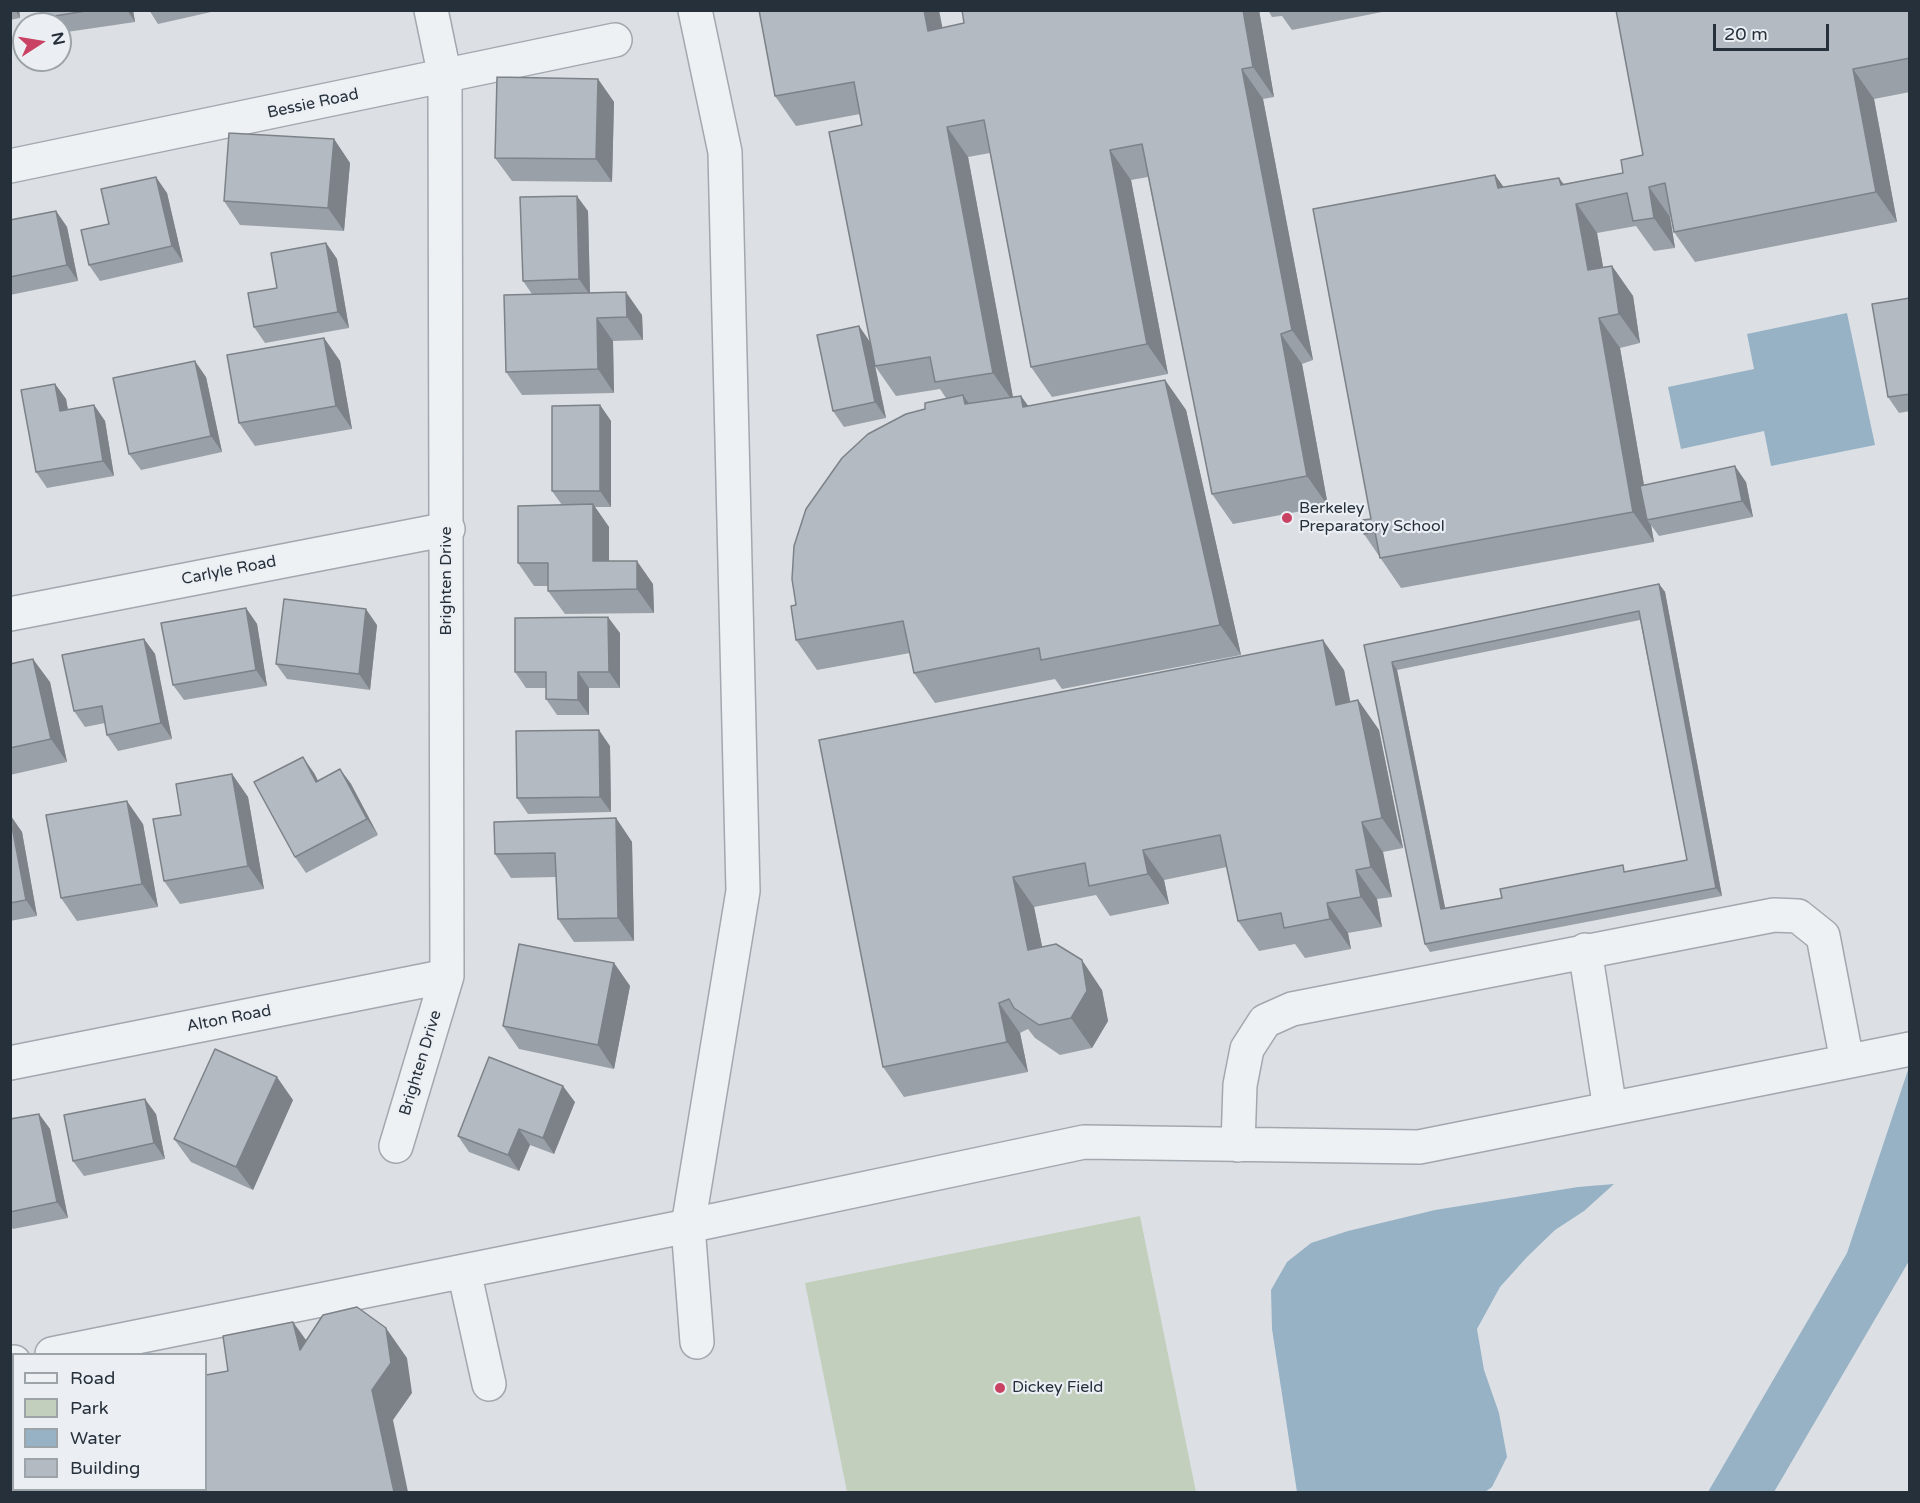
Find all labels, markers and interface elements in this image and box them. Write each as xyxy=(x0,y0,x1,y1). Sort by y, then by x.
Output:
north arrow xyxy=(12,12,72,72)
scale bar xyxy=(1716,12,1832,50)
text: 20 m xyxy=(1724,23,1768,45)
text: N xyxy=(47,30,69,47)
street label: Bessie Road xyxy=(266,85,360,123)
place label: Berkeley Preparatory School xyxy=(1299,499,1445,537)
marker: Berkeley Preparatory School xyxy=(1280,511,1294,525)
street label: Brighten Drive xyxy=(437,526,457,636)
street label: Carlyle Road xyxy=(180,552,278,590)
street label: Alton Road xyxy=(185,1001,273,1037)
street label: Brighten Drive xyxy=(396,1008,446,1118)
legend xyxy=(12,1353,207,1491)
text: Road xyxy=(70,1367,115,1389)
place label: Dickey Field xyxy=(1012,1378,1103,1398)
marker: Dickey Field xyxy=(993,1381,1007,1395)
text: Park xyxy=(70,1397,108,1419)
text: Water xyxy=(70,1427,121,1449)
text: Building xyxy=(70,1457,140,1479)

